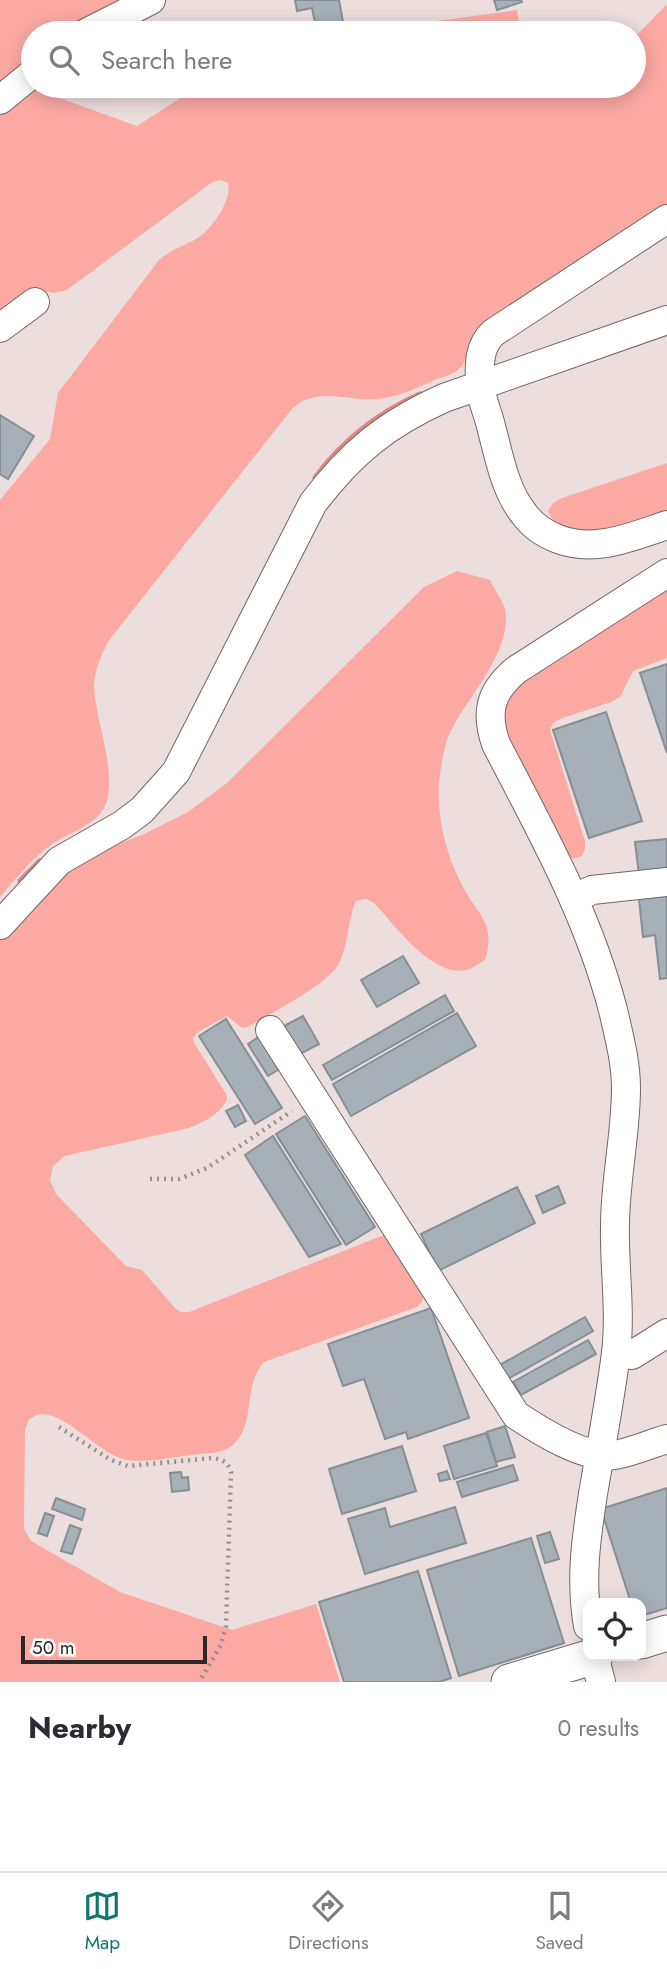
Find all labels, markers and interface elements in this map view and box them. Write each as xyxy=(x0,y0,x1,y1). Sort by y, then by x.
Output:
search box xyxy=(21,21,646,98)
icon: search xyxy=(45,41,83,79)
text: Search here xyxy=(101,41,233,79)
map controls xyxy=(583,1598,646,1661)
button: locate xyxy=(583,1598,646,1661)
scale bar xyxy=(21,1633,206,1665)
text: 50 m xyxy=(32,1634,75,1661)
text: Nearby xyxy=(28,1706,131,1749)
text: 0 results xyxy=(557,1711,639,1745)
tab: Map xyxy=(83,1887,121,1956)
tab: Directions xyxy=(288,1887,369,1956)
tab: Saved xyxy=(535,1887,584,1956)

